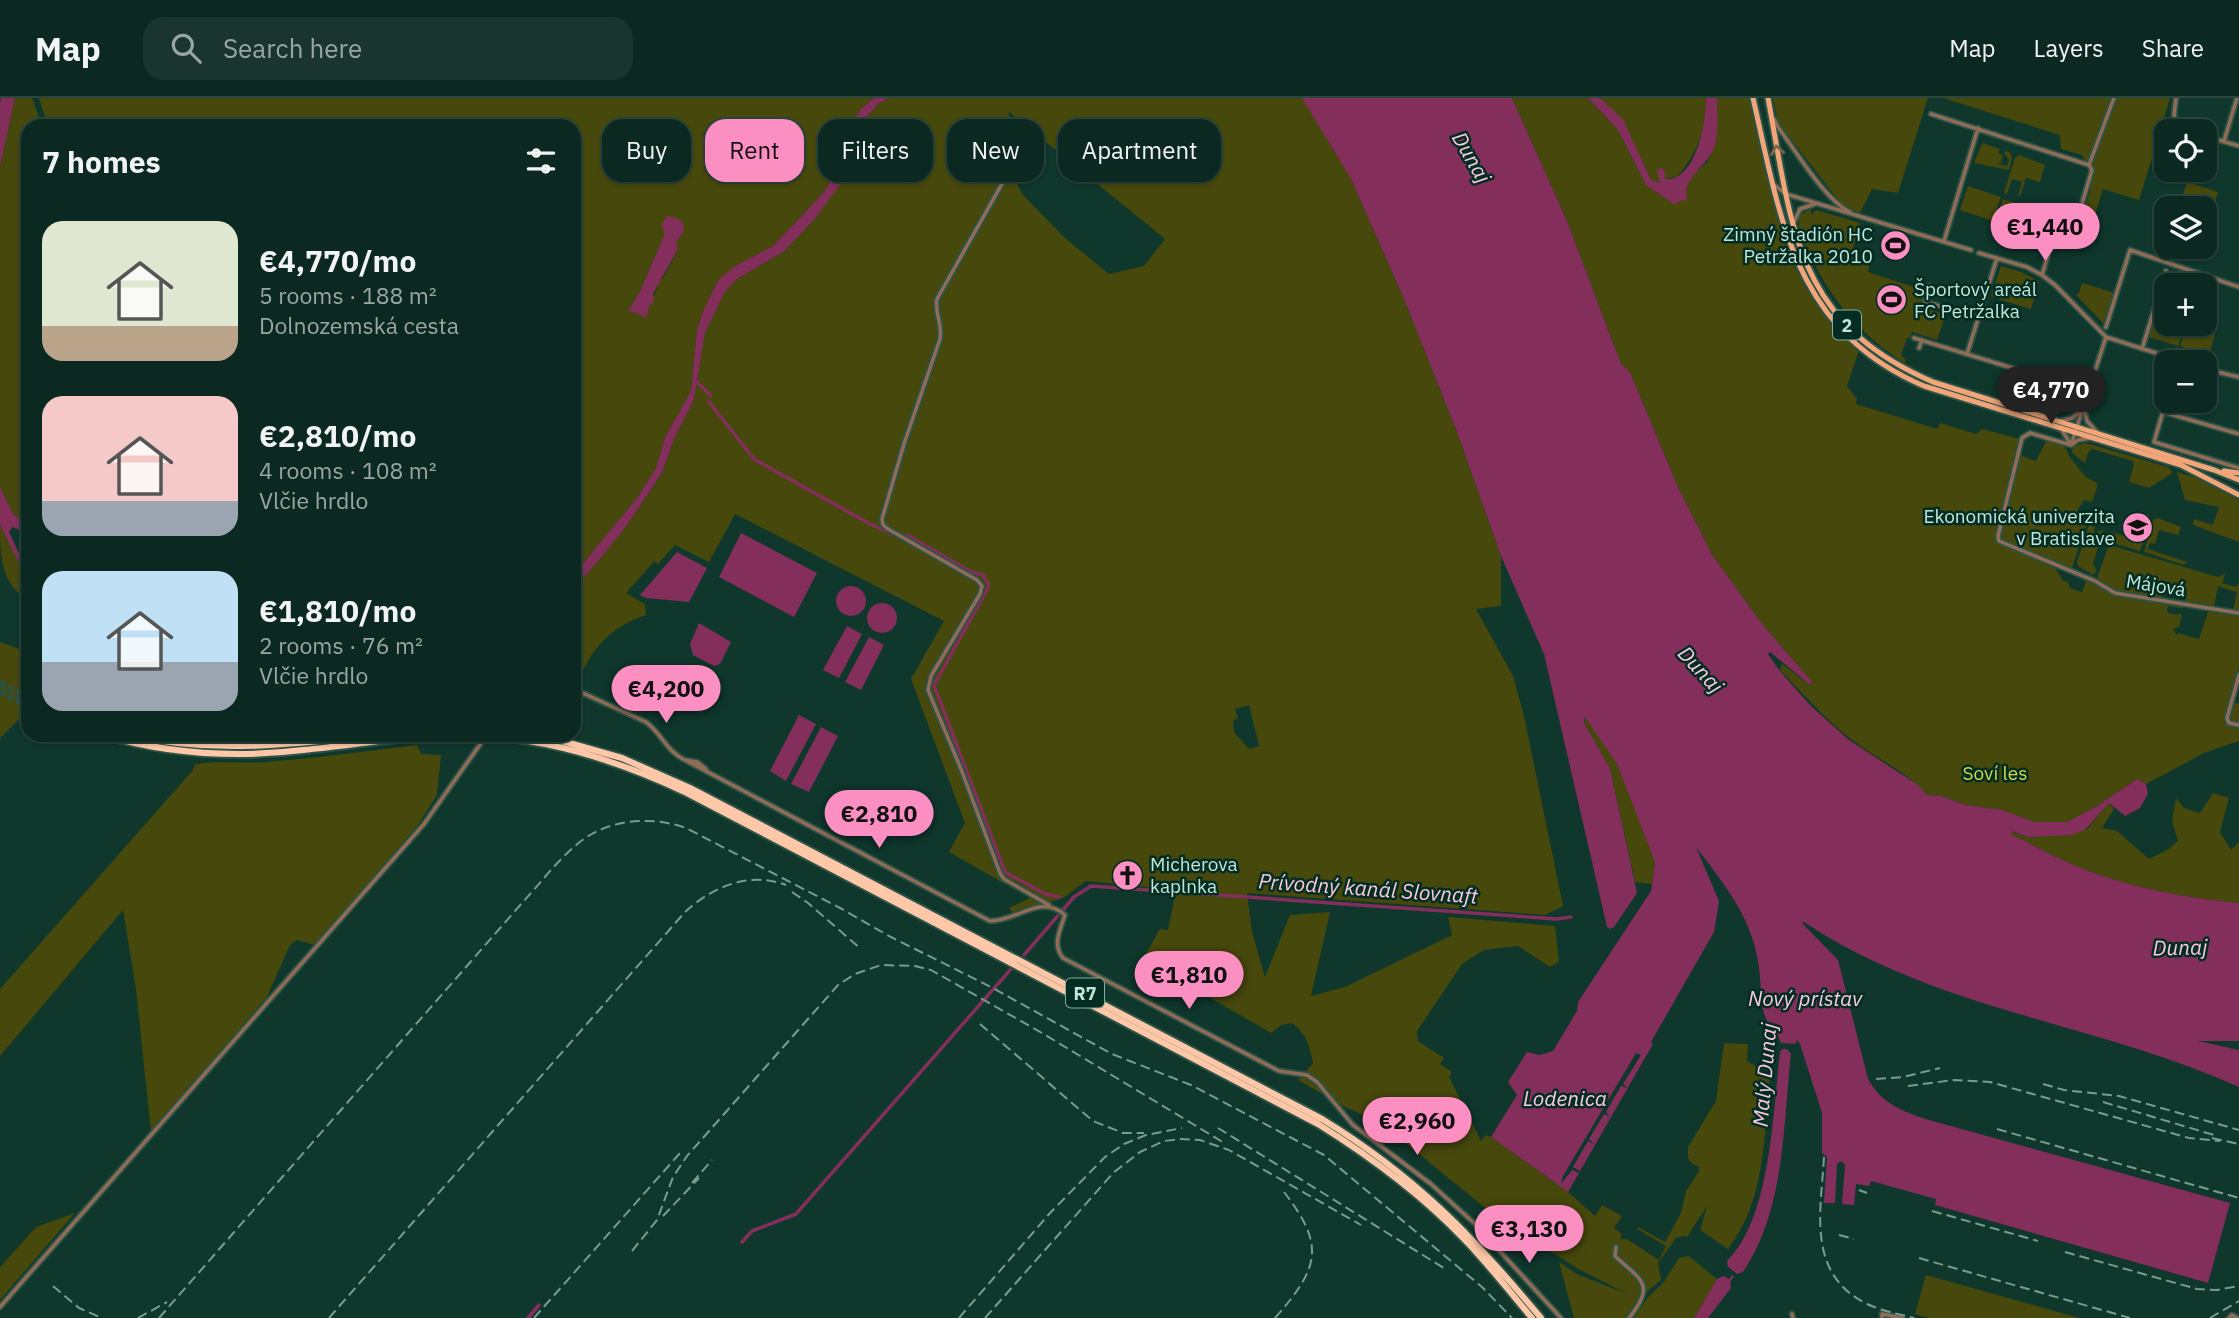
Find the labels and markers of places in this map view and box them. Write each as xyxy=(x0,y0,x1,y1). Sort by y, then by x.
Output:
pin: €1,440 xyxy=(1988,204,2102,263)
place label: Zimný štadión HC Petržalka 2010 xyxy=(1723,222,1873,268)
sports icon: Zimný štadión HC Petržalka 2010 xyxy=(1879,228,1913,262)
place label: Športový areál FC Petržalka xyxy=(1914,277,2037,323)
sports icon: Športový areál FC Petržalka xyxy=(1874,283,1908,317)
pin: €4,770 xyxy=(1994,366,2108,426)
place label: Ekonomická univerzita v Bratislave xyxy=(1923,504,2115,550)
school or university icon: Ekonomická univerzita v Bratislave xyxy=(2121,510,2155,544)
pin: €4,200 xyxy=(609,666,723,725)
pin: €2,810 xyxy=(822,790,936,850)
place label: Micherova kaplnka xyxy=(1150,852,1238,898)
church icon: Micherova kaplnka xyxy=(1110,858,1144,892)
pin: €1,810 xyxy=(1132,951,1246,1011)
pin: €2,960 xyxy=(1360,1098,1474,1157)
pin: €3,130 xyxy=(1472,1206,1586,1265)

